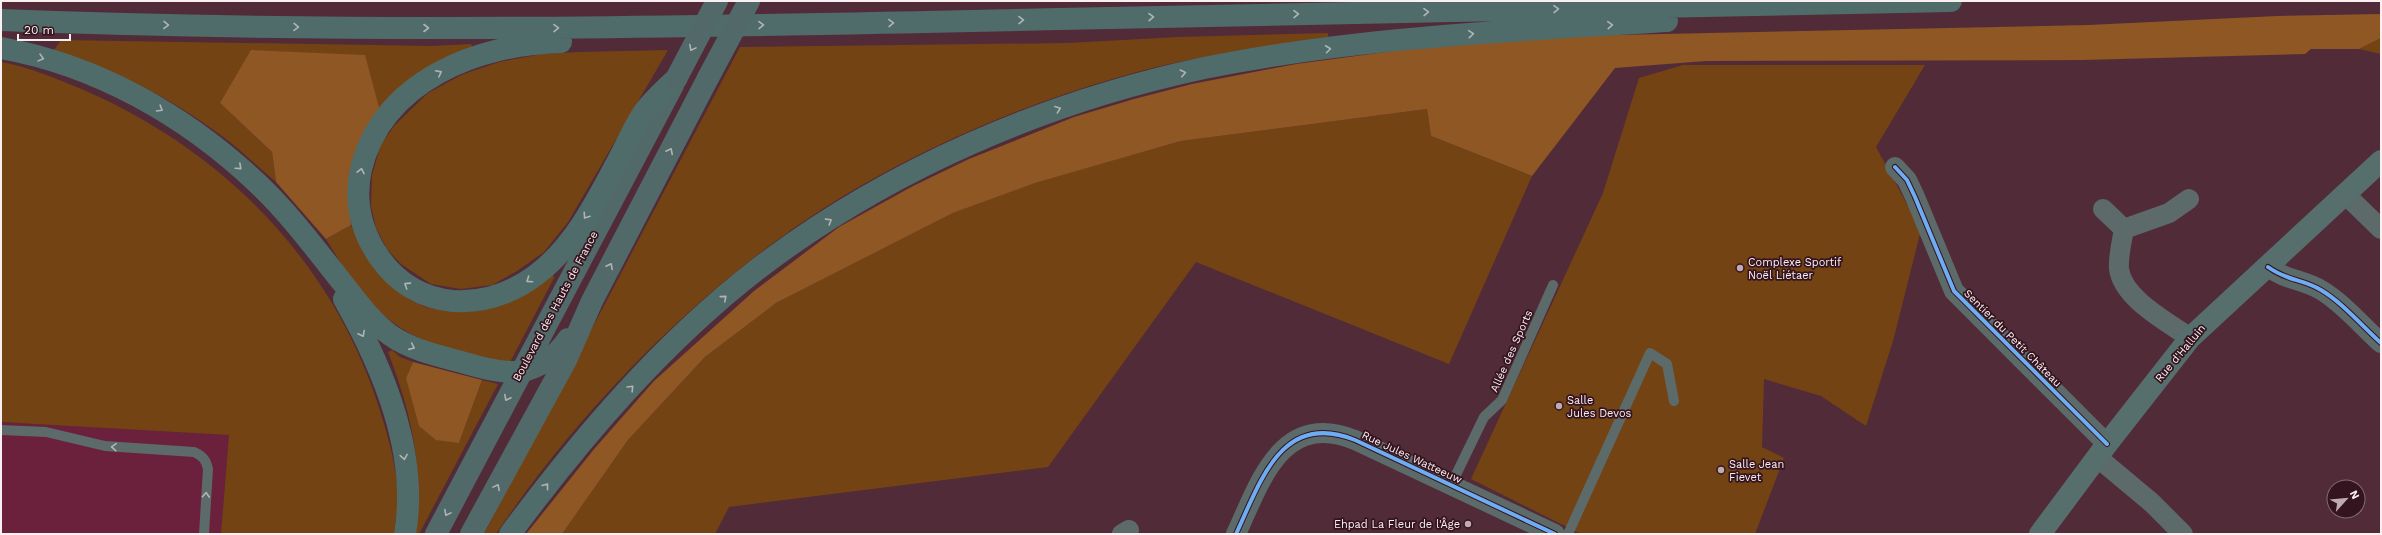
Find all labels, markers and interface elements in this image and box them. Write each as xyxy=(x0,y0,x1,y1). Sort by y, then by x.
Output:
one-way arrow xyxy=(1553,5,1559,14)
one-way arrow xyxy=(1423,8,1429,16)
one-way arrow xyxy=(1293,10,1299,18)
one-way arrow xyxy=(1148,13,1154,21)
scale bar xyxy=(18,16,70,42)
one-way arrow xyxy=(1018,16,1024,24)
one-way arrow xyxy=(888,18,894,27)
one-way arrow xyxy=(163,20,169,29)
one-way arrow xyxy=(1607,20,1613,29)
one-way arrow xyxy=(758,21,764,30)
text: 20 m xyxy=(24,23,54,37)
one-way arrow xyxy=(293,23,299,31)
one-way arrow xyxy=(423,24,429,32)
one-way arrow xyxy=(553,24,559,32)
one-way arrow xyxy=(1468,30,1474,39)
one-way arrow xyxy=(690,44,697,51)
one-way arrow xyxy=(1325,45,1331,54)
one-way arrow xyxy=(37,53,44,62)
one-way arrow xyxy=(435,70,442,77)
one-way arrow xyxy=(1180,70,1186,78)
one-way arrow xyxy=(156,104,163,112)
one-way arrow xyxy=(1055,106,1062,114)
one-way arrow xyxy=(665,147,673,155)
one-way arrow xyxy=(235,162,242,169)
one-way arrow xyxy=(357,168,365,175)
one-way arrow xyxy=(584,212,591,219)
one-way arrow xyxy=(825,218,832,225)
street label: Boulevard des Hauts de France xyxy=(510,229,601,383)
place label: Complexe Sportif Noël Liétaer xyxy=(1748,256,1842,282)
one-way arrow xyxy=(605,263,613,270)
marker: Complexe Sportif Noël Liétaer xyxy=(1735,263,1745,273)
one-way arrow xyxy=(526,275,533,283)
one-way arrow xyxy=(404,283,411,290)
street label: Sentier du Petit Château xyxy=(1961,287,2064,390)
one-way arrow xyxy=(719,295,727,302)
street label: Allée des Sports xyxy=(1488,308,1535,394)
street label: Rue d'Halluin xyxy=(2153,322,2208,385)
one-way arrow xyxy=(357,330,365,338)
one-way arrow xyxy=(408,342,416,350)
one-way arrow xyxy=(626,385,634,393)
one-way arrow xyxy=(504,393,512,401)
place label: Salle Jules Devos xyxy=(1567,394,1632,420)
marker: Salle Jules Devos xyxy=(1554,401,1564,411)
street label: Rue Jules Watteeuw xyxy=(1360,429,1464,486)
one-way arrow xyxy=(111,442,117,451)
one-way arrow xyxy=(399,454,408,460)
place label: Salle Jean Fievet xyxy=(1729,458,1784,484)
marker: Salle Jean Fievet xyxy=(1716,465,1726,475)
north arrow xyxy=(2326,479,2366,519)
one-way arrow xyxy=(492,484,499,492)
one-way arrow xyxy=(541,484,548,491)
text: N xyxy=(2347,488,2362,501)
one-way arrow xyxy=(202,492,211,498)
one-way arrow xyxy=(444,509,452,516)
place label: Ehpad La Fleur de l'Âge xyxy=(1334,517,1460,531)
marker: Ehpad La Fleur de l'Âge xyxy=(1463,519,1473,529)

